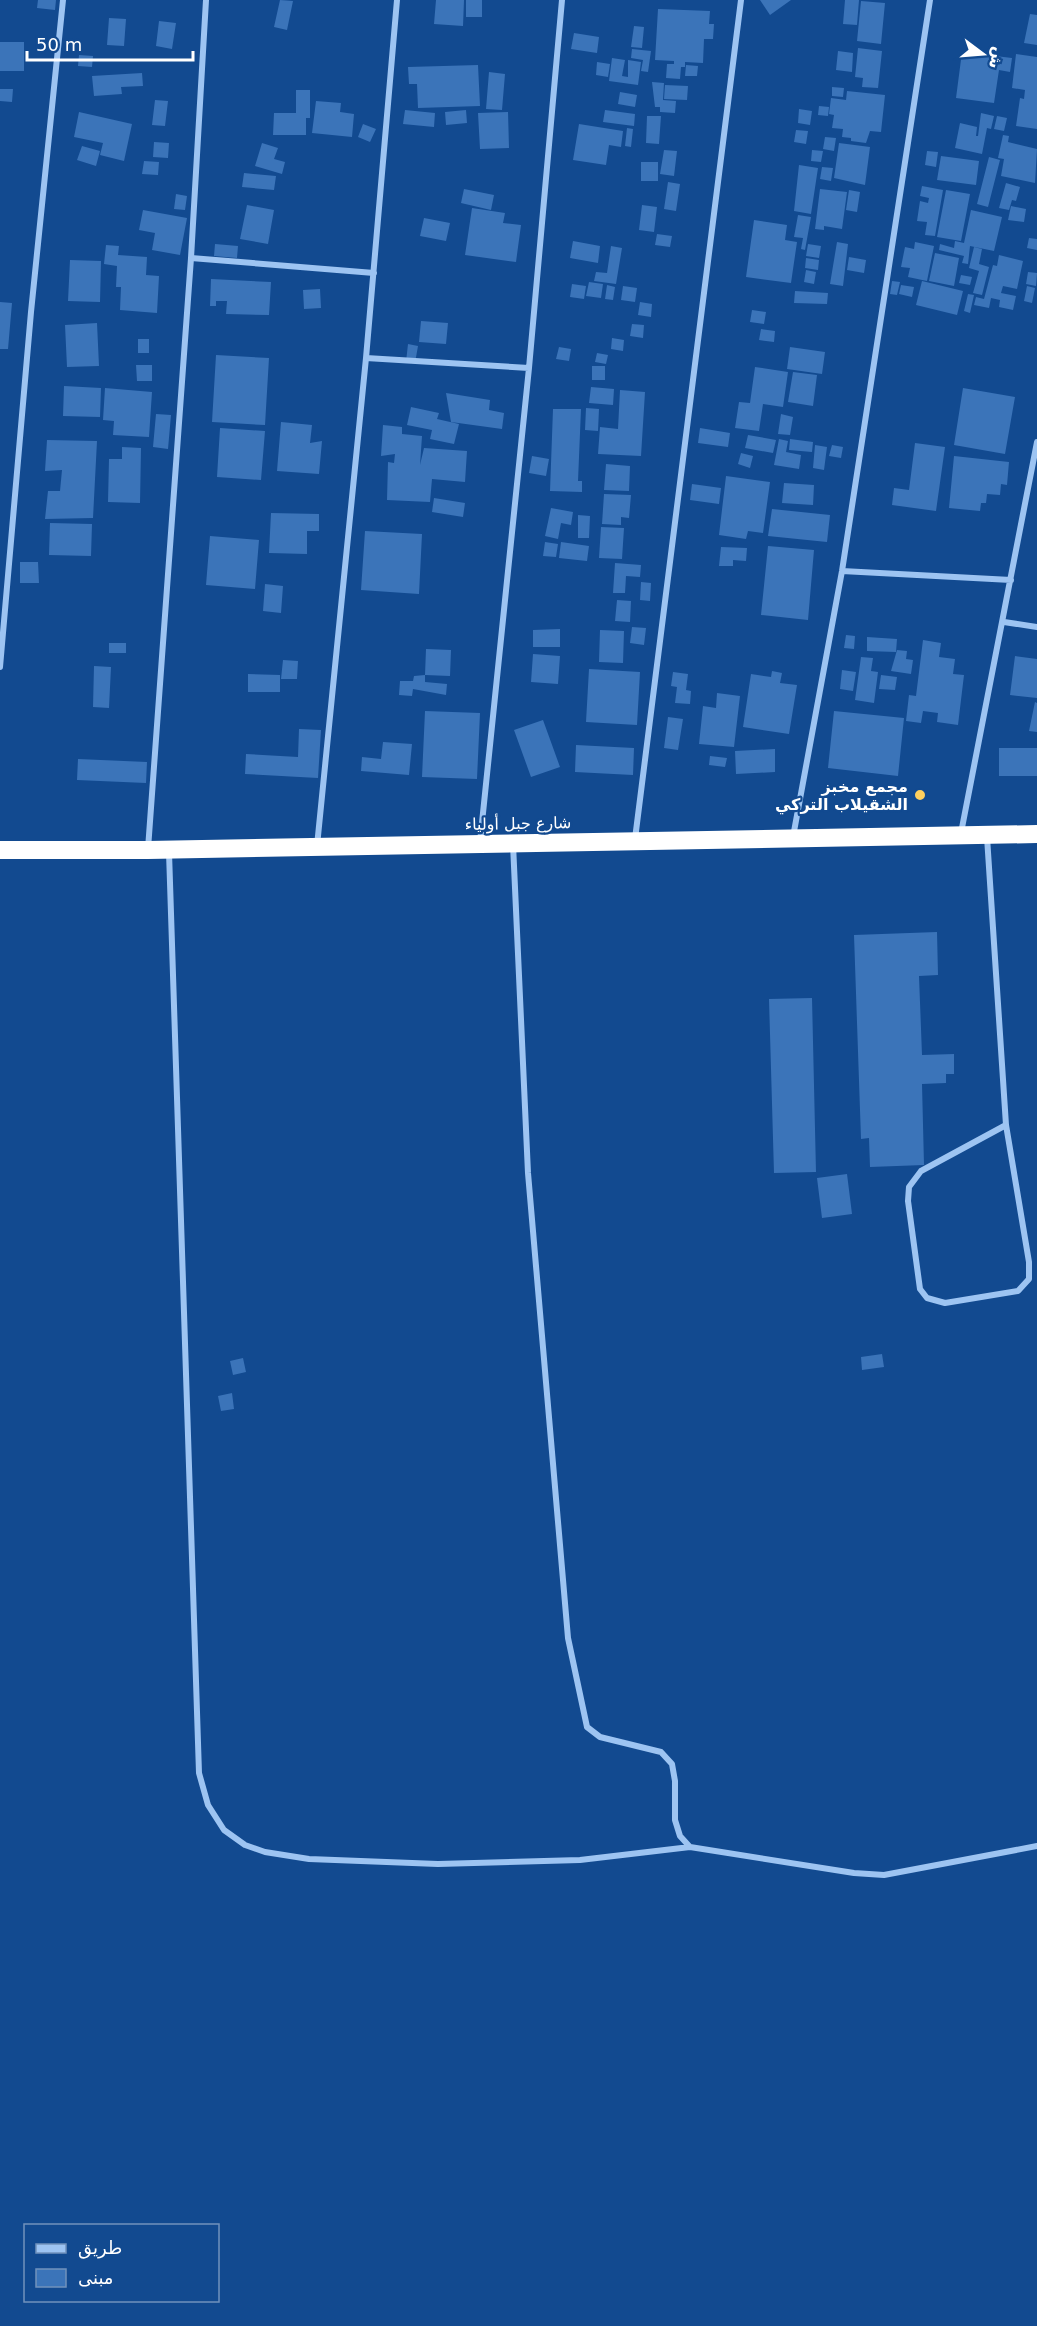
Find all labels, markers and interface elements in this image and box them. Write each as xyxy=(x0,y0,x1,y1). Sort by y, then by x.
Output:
scale bar xyxy=(27,24,194,62)
north arrow xyxy=(953,24,1013,84)
text: 50 m xyxy=(36,34,82,55)
text: ش xyxy=(985,45,1009,71)
place label: مجمع مخبز الشقيلاب التركي xyxy=(775,777,908,815)
marker: مجمع مخبز الشقيلاب التركي xyxy=(913,788,927,802)
street label: شارع جبل أولياء xyxy=(464,812,572,835)
legend xyxy=(24,2224,219,2302)
text: طريق xyxy=(78,2237,122,2259)
text: مبنى xyxy=(78,2267,114,2288)

